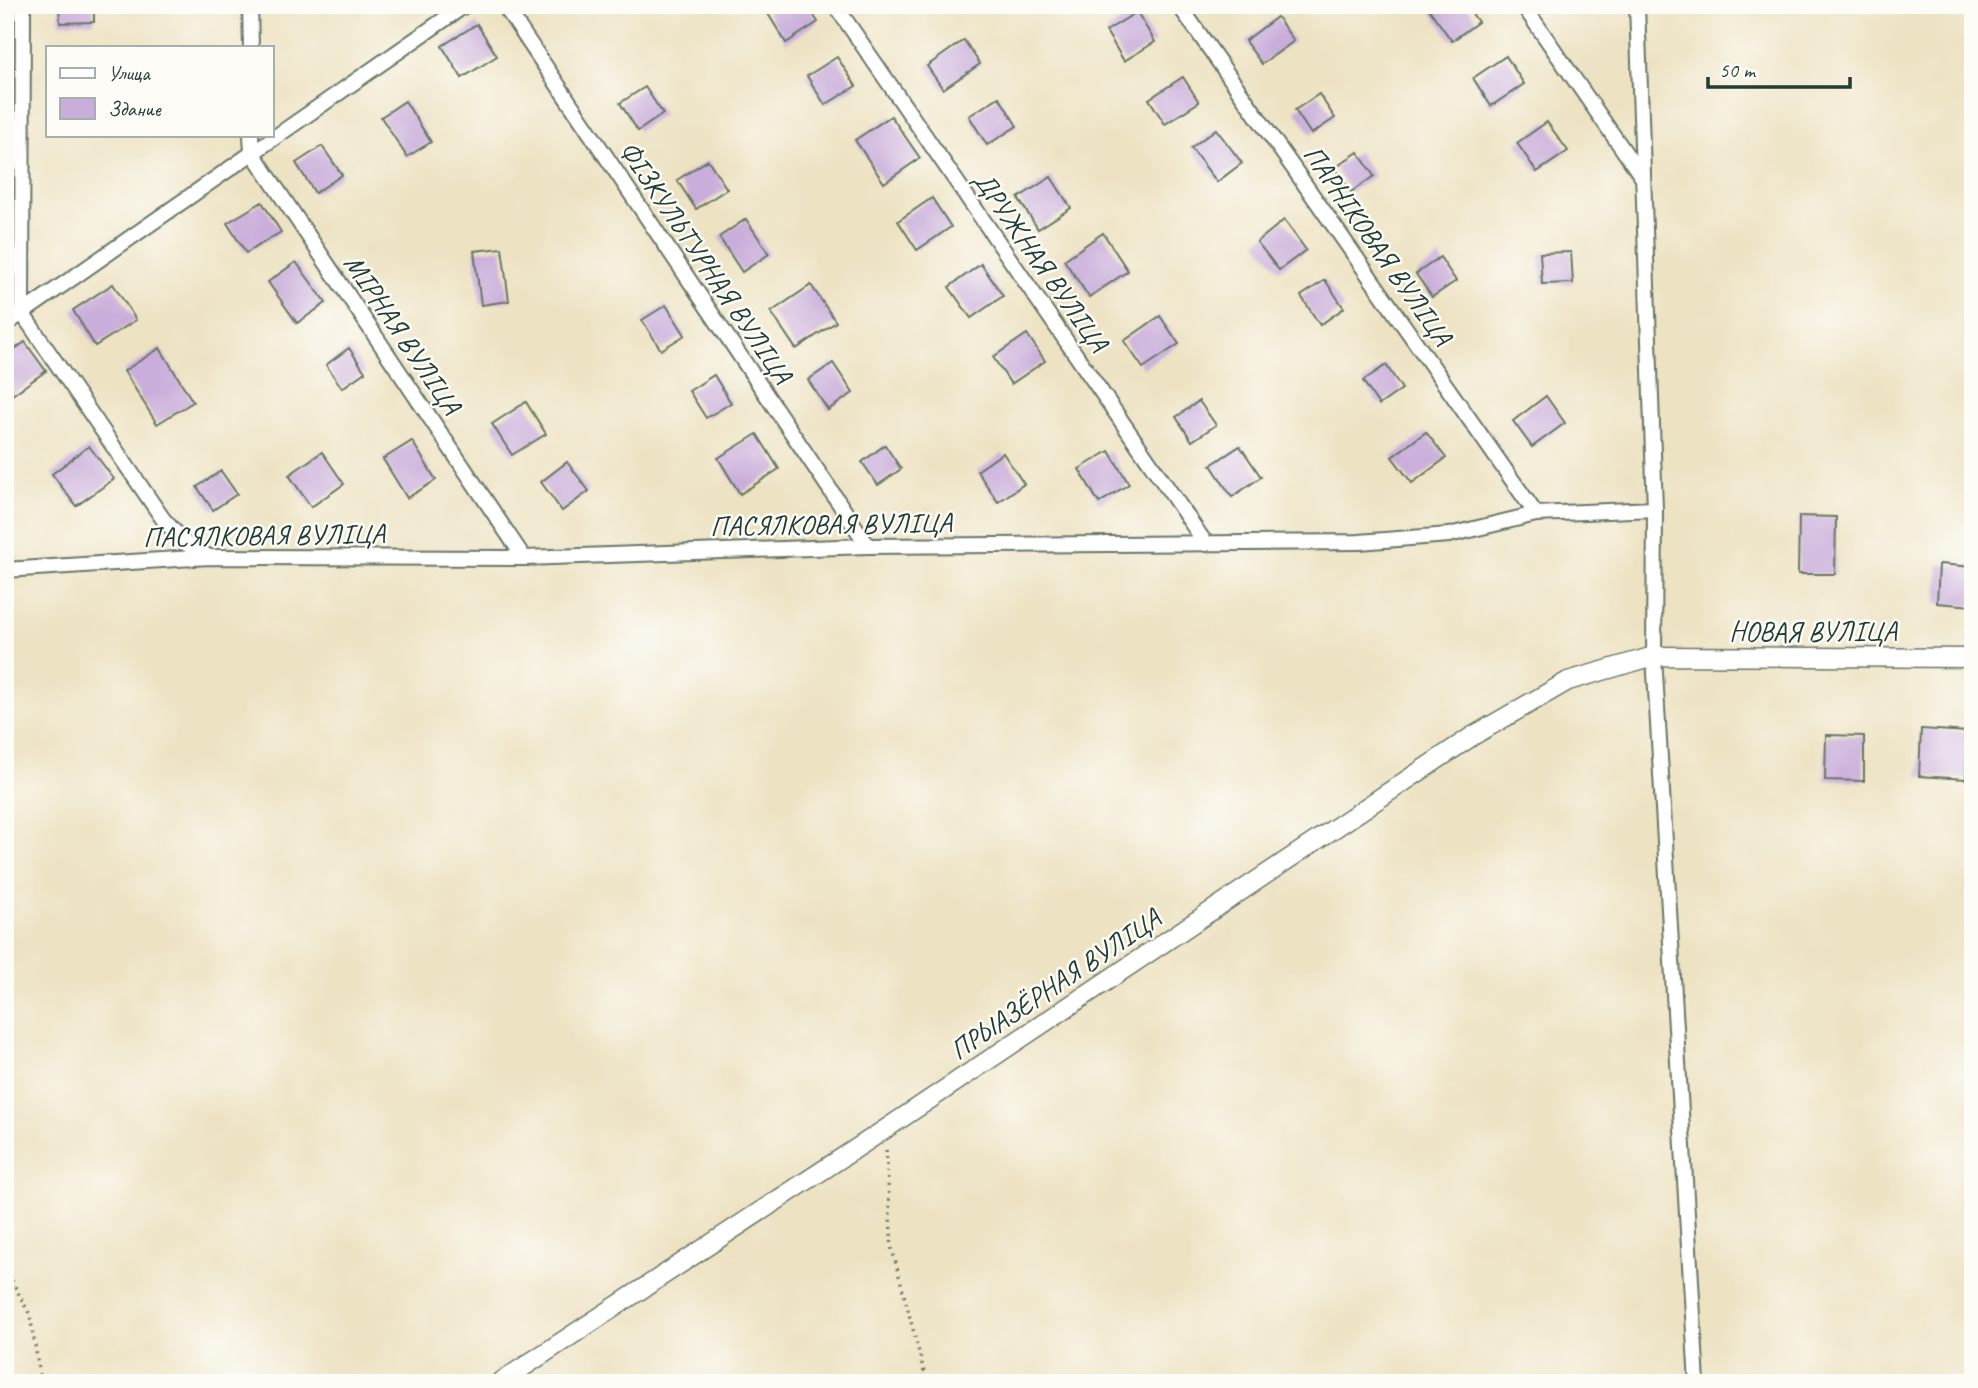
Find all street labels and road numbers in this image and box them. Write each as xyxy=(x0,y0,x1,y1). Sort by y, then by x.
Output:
street label: ФІЗКУЛЬТУРНАЯ ВУЛІЦА xyxy=(612,134,801,391)
street label: ПАРНІКОВАЯ ВУЛІЦА xyxy=(1296,138,1461,353)
street label: ДРУЖНАЯ ВУЛІЦА xyxy=(966,164,1117,360)
street label: МІРНАЯ ВУЛІЦА xyxy=(337,247,470,422)
street label: ПАСЯЛКОВАЯ ВУЛІЦА xyxy=(710,504,954,544)
street label: ПАСЯЛКОВАЯ ВУЛІЦА xyxy=(143,515,387,555)
street label: НОВАЯ ВУЛІЦА xyxy=(1729,614,1899,649)
street label: ПРЫАЗЁРНАЯ ВУЛІЦА xyxy=(943,899,1169,1067)

